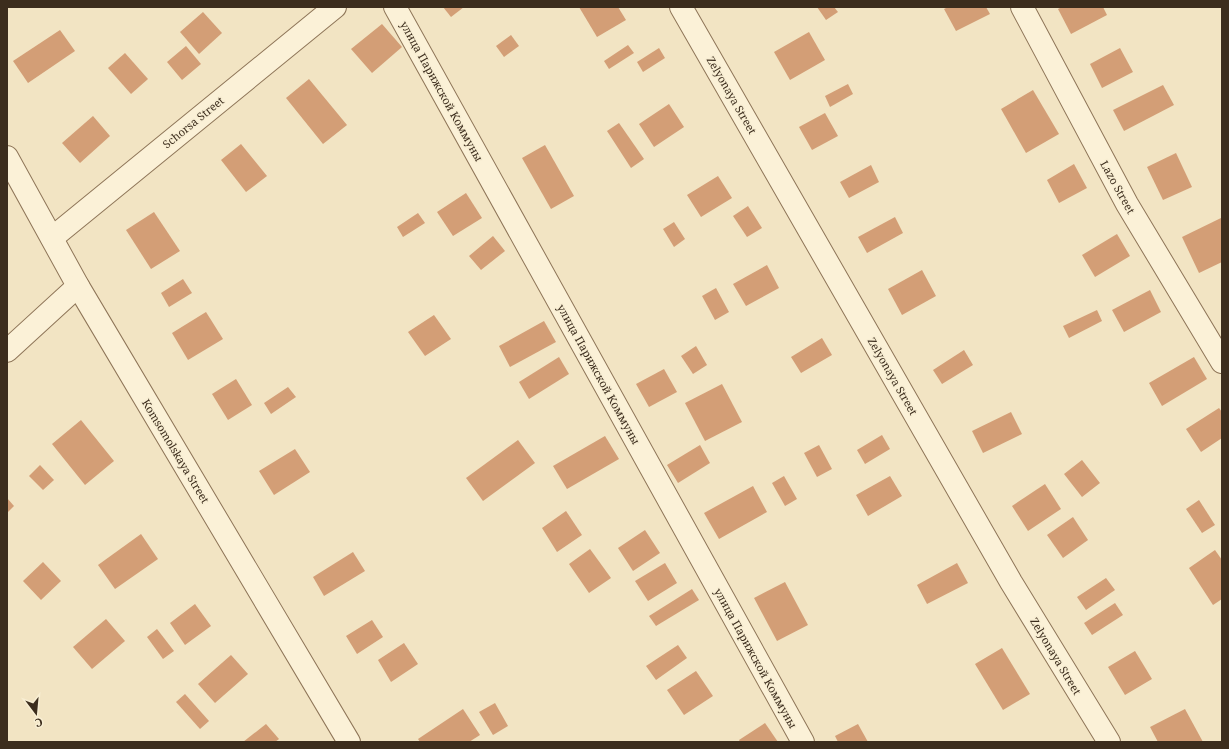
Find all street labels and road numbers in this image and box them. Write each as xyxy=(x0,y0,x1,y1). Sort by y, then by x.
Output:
street label: улица Парижской Коммуны xyxy=(397,18,487,164)
street label: Zelyonaya Street xyxy=(704,53,760,137)
street label: Schorsa Street xyxy=(159,93,227,151)
street label: Lazo Street xyxy=(1097,158,1139,216)
street label: улица Парижской Коммуны xyxy=(554,301,644,447)
street label: Zelyonaya Street xyxy=(865,334,921,418)
street label: Komsomolskaya Street xyxy=(139,396,213,506)
street label: улица Парижской Коммуны xyxy=(711,585,801,731)
street label: Zelyonaya Street xyxy=(1027,615,1085,697)

